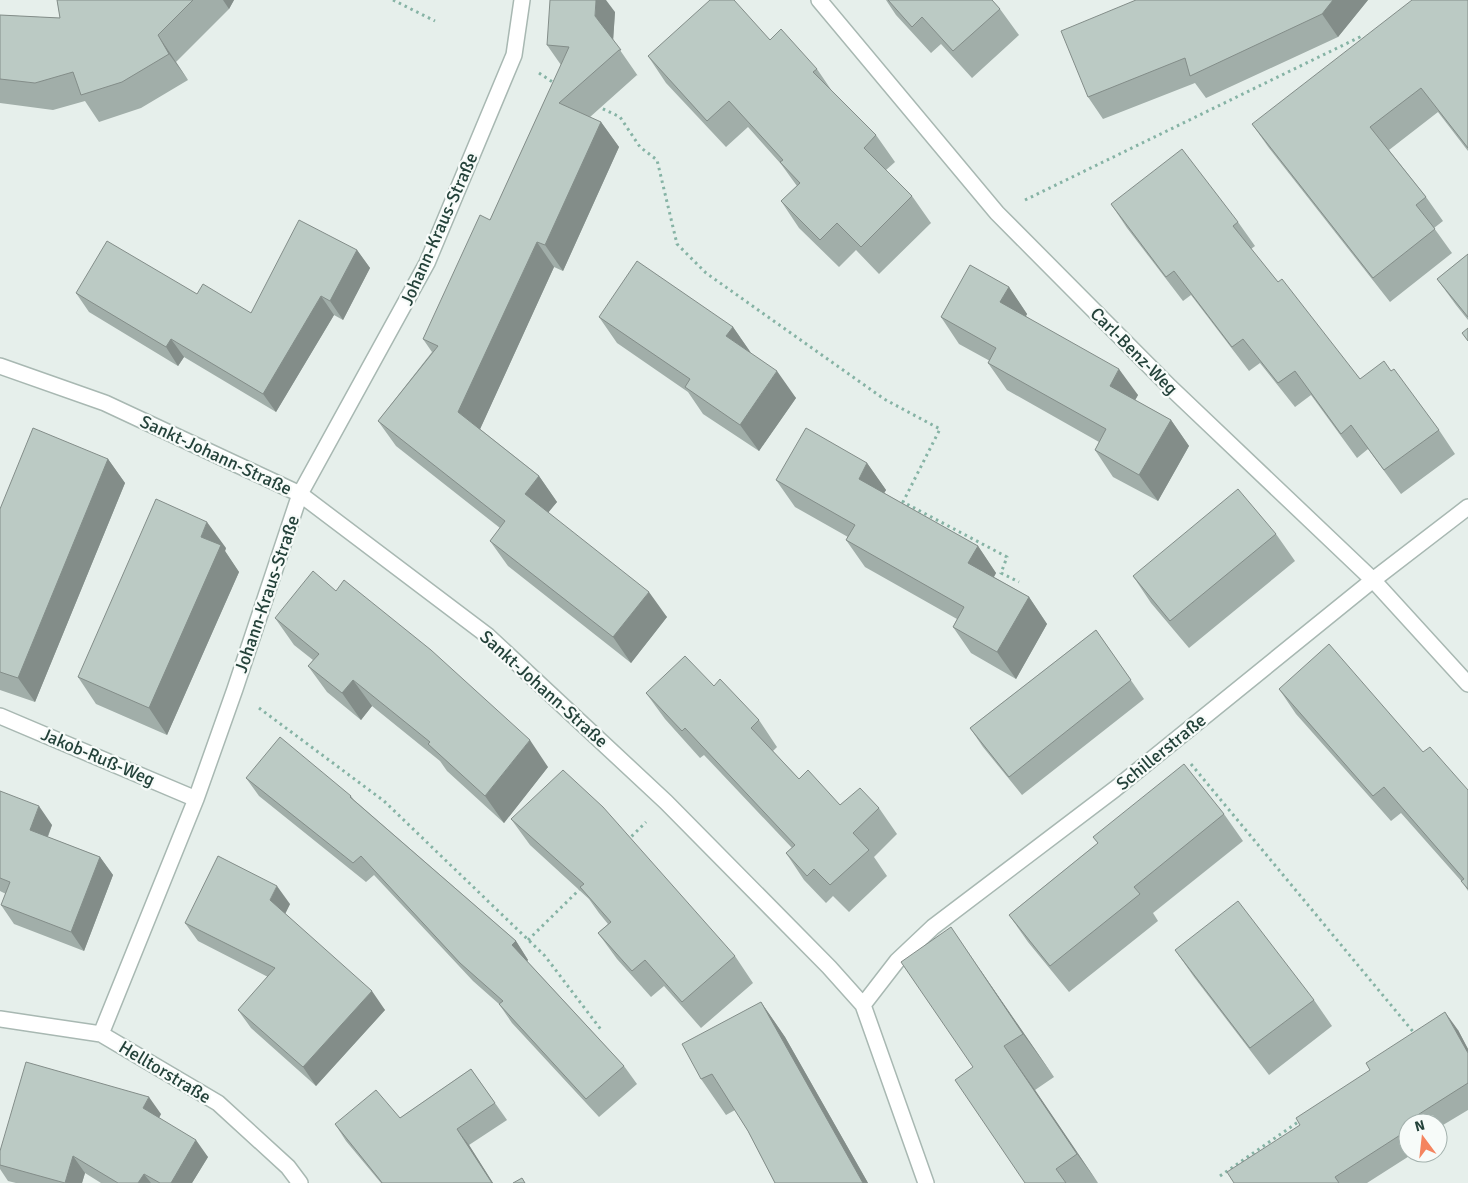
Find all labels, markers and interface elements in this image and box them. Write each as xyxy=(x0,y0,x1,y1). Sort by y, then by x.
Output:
street label: Johann-Kraus-Straße xyxy=(395,149,483,309)
street label: Carl-Benz-Weg xyxy=(1086,303,1182,399)
street label: Sankt-Johann-Straße xyxy=(137,410,295,500)
street label: Johann-Kraus-Straße xyxy=(230,512,304,676)
street label: Sankt-Johann-Straße xyxy=(475,626,613,752)
street label: Schillerstraße xyxy=(1112,709,1210,795)
street label: Jakob-Ruß-Weg xyxy=(38,723,158,791)
street label: Helltorstraße xyxy=(115,1036,215,1108)
north arrow xyxy=(1398,1113,1448,1163)
text: N xyxy=(1413,1116,1427,1135)

